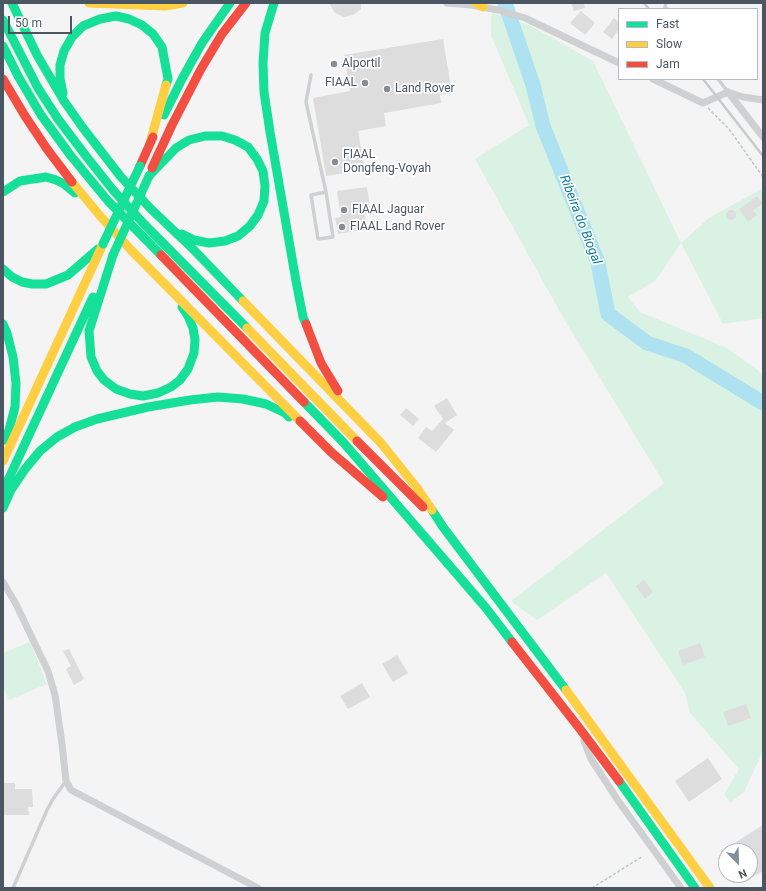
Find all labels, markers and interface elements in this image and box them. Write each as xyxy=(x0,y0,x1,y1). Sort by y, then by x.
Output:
scale bar xyxy=(10,8,74,34)
legend xyxy=(618,8,758,80)
text: 50 m xyxy=(15,16,42,30)
text: Fast xyxy=(656,17,679,31)
text: Slow xyxy=(656,37,682,51)
place label: Alportil xyxy=(342,57,380,71)
text: Jam xyxy=(656,57,680,71)
marker: Alportil xyxy=(329,59,339,69)
place label: FIAAL xyxy=(325,76,357,90)
marker: FIAAL xyxy=(360,78,370,88)
place label: Land Rover xyxy=(395,82,455,96)
marker: Land Rover xyxy=(382,84,392,94)
place label: FIAAL Dongfeng-Voyah xyxy=(343,148,431,176)
marker: FIAAL Dongfeng-Voyah xyxy=(330,157,340,167)
water label: Ribeira do Biogal xyxy=(556,173,604,267)
place label: FIAAL Jaguar xyxy=(352,203,424,217)
marker: FIAAL Jaguar xyxy=(339,205,349,215)
place label: FIAAL Land Rover xyxy=(350,220,445,234)
marker: FIAAL Land Rover xyxy=(337,222,347,232)
north arrow xyxy=(718,843,758,883)
text: N xyxy=(736,866,749,881)

